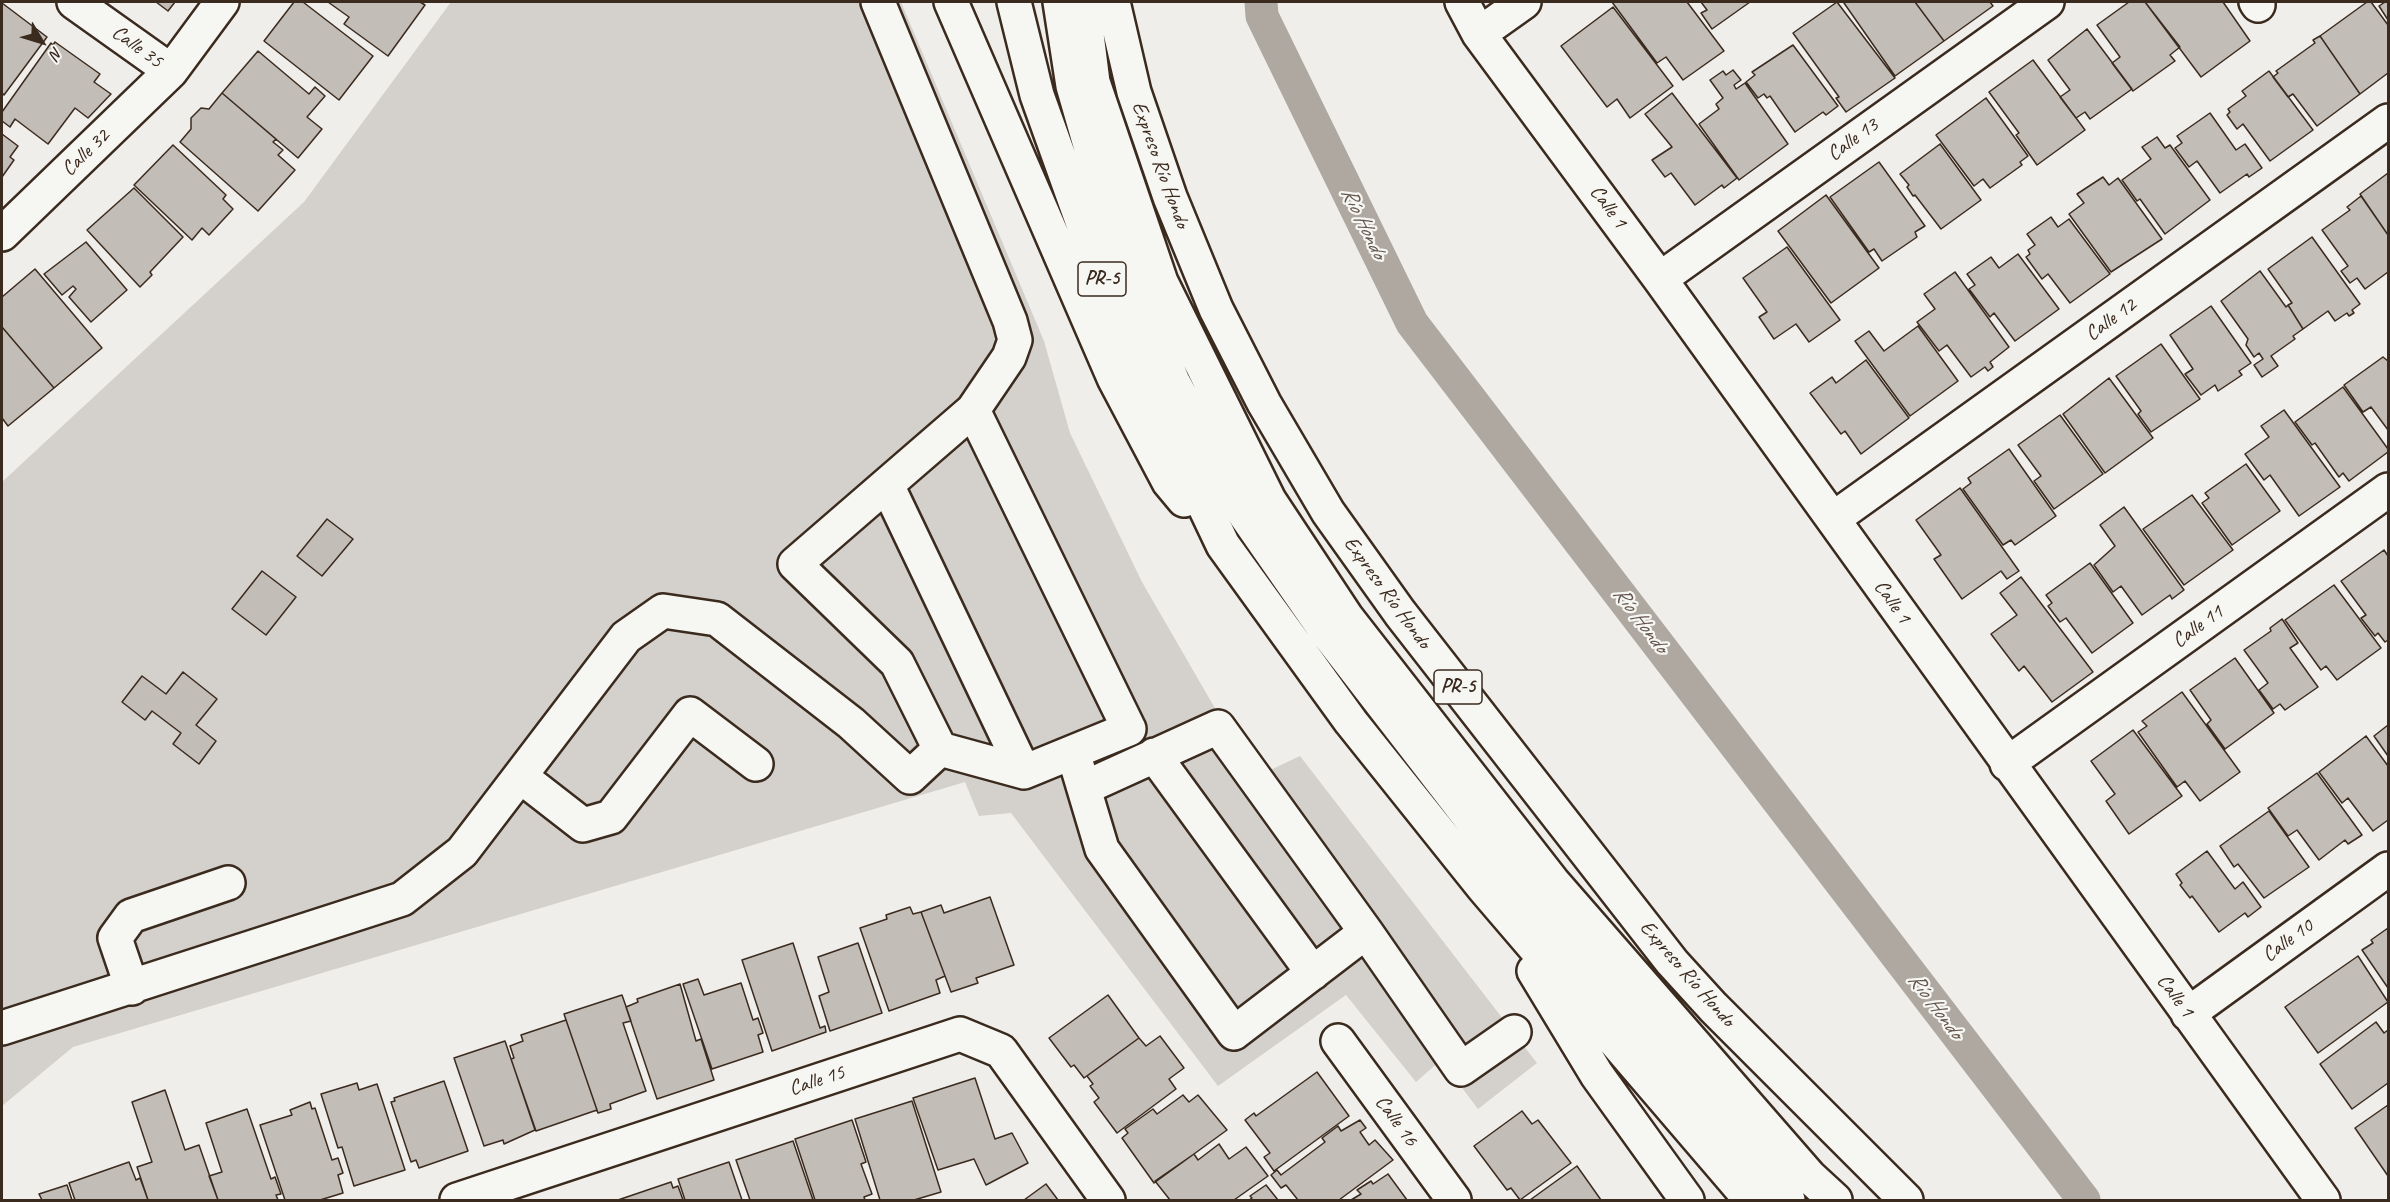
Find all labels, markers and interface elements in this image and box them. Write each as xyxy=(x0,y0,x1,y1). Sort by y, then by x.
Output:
north arrow xyxy=(12,12,72,72)
street label: Calle 35 xyxy=(107,20,167,74)
text: N xyxy=(45,43,67,63)
street label: Expreso Río Hondo xyxy=(1125,98,1195,232)
street label: Calle 13 xyxy=(1823,113,1883,167)
street label: Calle 32 xyxy=(57,124,115,182)
street label: Calle 1 xyxy=(1584,180,1632,234)
water label: Río Hondo xyxy=(1335,183,1391,263)
road number: PR-5 xyxy=(1078,262,1126,296)
street label: Calle 12 xyxy=(2081,293,2141,347)
street label: Expreso Río Hondo xyxy=(1338,532,1436,654)
street label: Calle 1 xyxy=(1868,575,1916,629)
water label: Río Hondo xyxy=(1607,582,1673,658)
street label: Calle 11 xyxy=(2168,600,2228,654)
road number: PR-5 xyxy=(1434,670,1482,704)
street label: Calle 10 xyxy=(2258,914,2318,968)
street label: Expreso Río Hondo xyxy=(1634,916,1740,1032)
water label: Río Hondo xyxy=(1902,968,1968,1044)
street label: Calle 1 xyxy=(2151,969,2199,1023)
street label: Calle 15 xyxy=(786,1060,848,1102)
street label: Calle 16 xyxy=(1369,1091,1423,1151)

